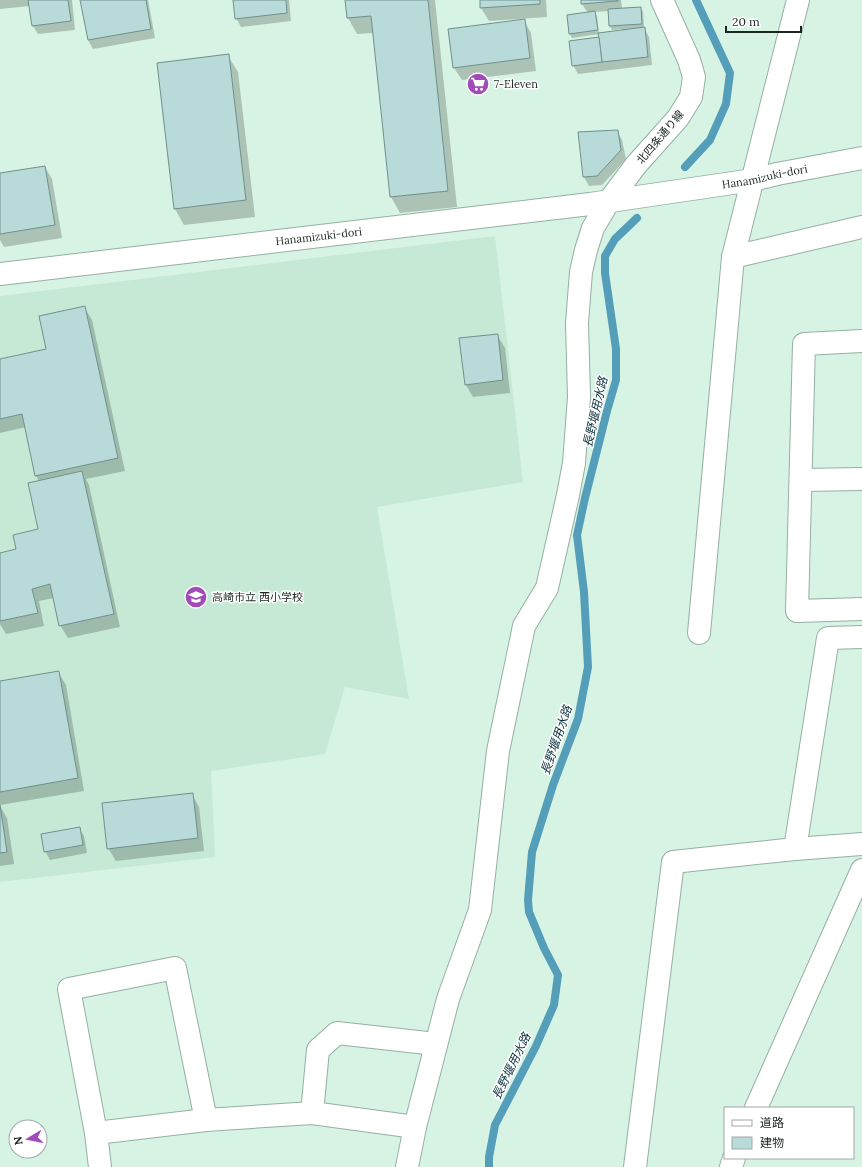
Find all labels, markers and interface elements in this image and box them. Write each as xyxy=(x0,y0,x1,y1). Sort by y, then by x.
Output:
scale bar xyxy=(726,8,801,34)
text: 20 m xyxy=(732,14,760,29)
supermarket icon: 7-Eleven xyxy=(465,71,491,97)
place label: 7-Eleven xyxy=(494,77,538,91)
street label: 北四条通り線 xyxy=(633,107,687,167)
street label: Hanamizuki-dori xyxy=(721,161,809,191)
street label: Hanamizuki-dori xyxy=(275,224,363,248)
water label: 長野堰用水路 xyxy=(580,374,611,449)
school or university icon: 高崎市立 西小学校 xyxy=(183,584,209,610)
place label: 高崎市立 西小学校 xyxy=(212,590,303,604)
water label: 長野堰用水路 xyxy=(537,703,575,776)
water label: 長野堰用水路 xyxy=(488,1029,534,1102)
legend xyxy=(724,1107,854,1159)
text: 道路 xyxy=(760,1115,784,1130)
north arrow xyxy=(8,1119,48,1159)
text: N xyxy=(10,1135,26,1146)
text: 建物 xyxy=(760,1135,784,1150)

